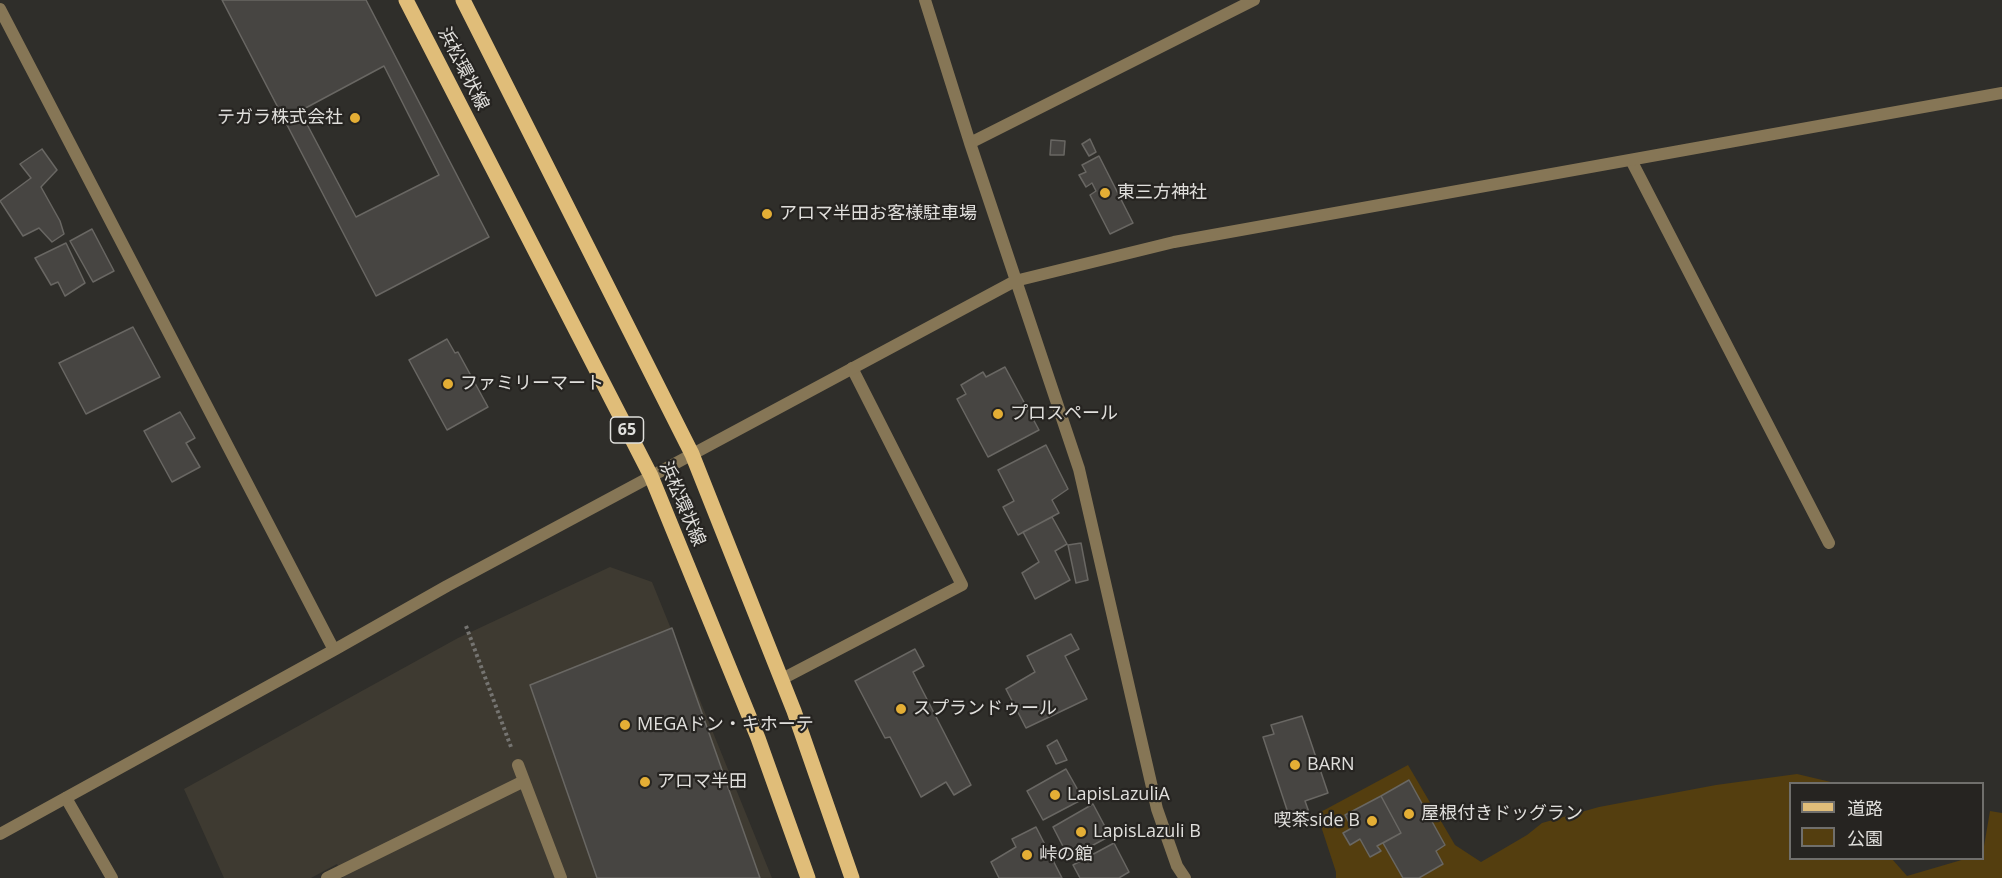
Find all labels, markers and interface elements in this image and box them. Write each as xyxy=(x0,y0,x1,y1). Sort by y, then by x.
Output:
street label: 浜松環状線 xyxy=(433,24,493,114)
place label: テガラ株式会社 xyxy=(217,107,343,129)
marker: テガラ株式会社 xyxy=(348,111,362,125)
place label: 東三方神社 xyxy=(1117,182,1207,204)
marker: 東三方神社 xyxy=(1098,186,1112,200)
place label: アロマ半田お客様駐車場 xyxy=(779,203,977,225)
marker: アロマ半田お客様駐車場 xyxy=(760,207,774,221)
place label: ファミリーマート xyxy=(460,373,604,395)
marker: ファミリーマート xyxy=(441,377,455,391)
place label: プロスペール xyxy=(1010,403,1118,425)
marker: プロスペール xyxy=(991,407,1005,421)
road number: 65 xyxy=(610,417,644,443)
street label: 浜松環状線 xyxy=(654,458,710,550)
place label: スプランドゥール xyxy=(913,698,1057,720)
marker: スプランドゥール xyxy=(894,702,908,716)
place label: MEGAドン・キホーテ xyxy=(637,714,814,736)
marker: MEGAドン・キホーテ xyxy=(618,718,632,732)
place label: BARN xyxy=(1307,754,1355,776)
marker: BARN xyxy=(1288,758,1302,772)
place label: アロマ半田 xyxy=(657,771,747,793)
marker: アロマ半田 xyxy=(638,775,652,789)
legend xyxy=(1789,782,1984,860)
place label: LapisLazuliA xyxy=(1067,784,1170,806)
marker: LapisLazuliA xyxy=(1048,788,1062,802)
text: 道路 xyxy=(1847,796,1883,820)
place label: 屋根付きドッグラン xyxy=(1421,803,1583,825)
marker: 屋根付きドッグラン xyxy=(1402,807,1416,821)
place label: 喫茶side B xyxy=(1273,810,1360,832)
marker: 喫茶side B xyxy=(1365,814,1379,828)
place label: LapisLazuli B xyxy=(1093,821,1201,843)
marker: LapisLazuli B xyxy=(1074,825,1088,839)
text: 公園 xyxy=(1847,826,1883,850)
place label: 峠の館 xyxy=(1039,844,1093,866)
marker: 峠の館 xyxy=(1020,848,1034,862)

